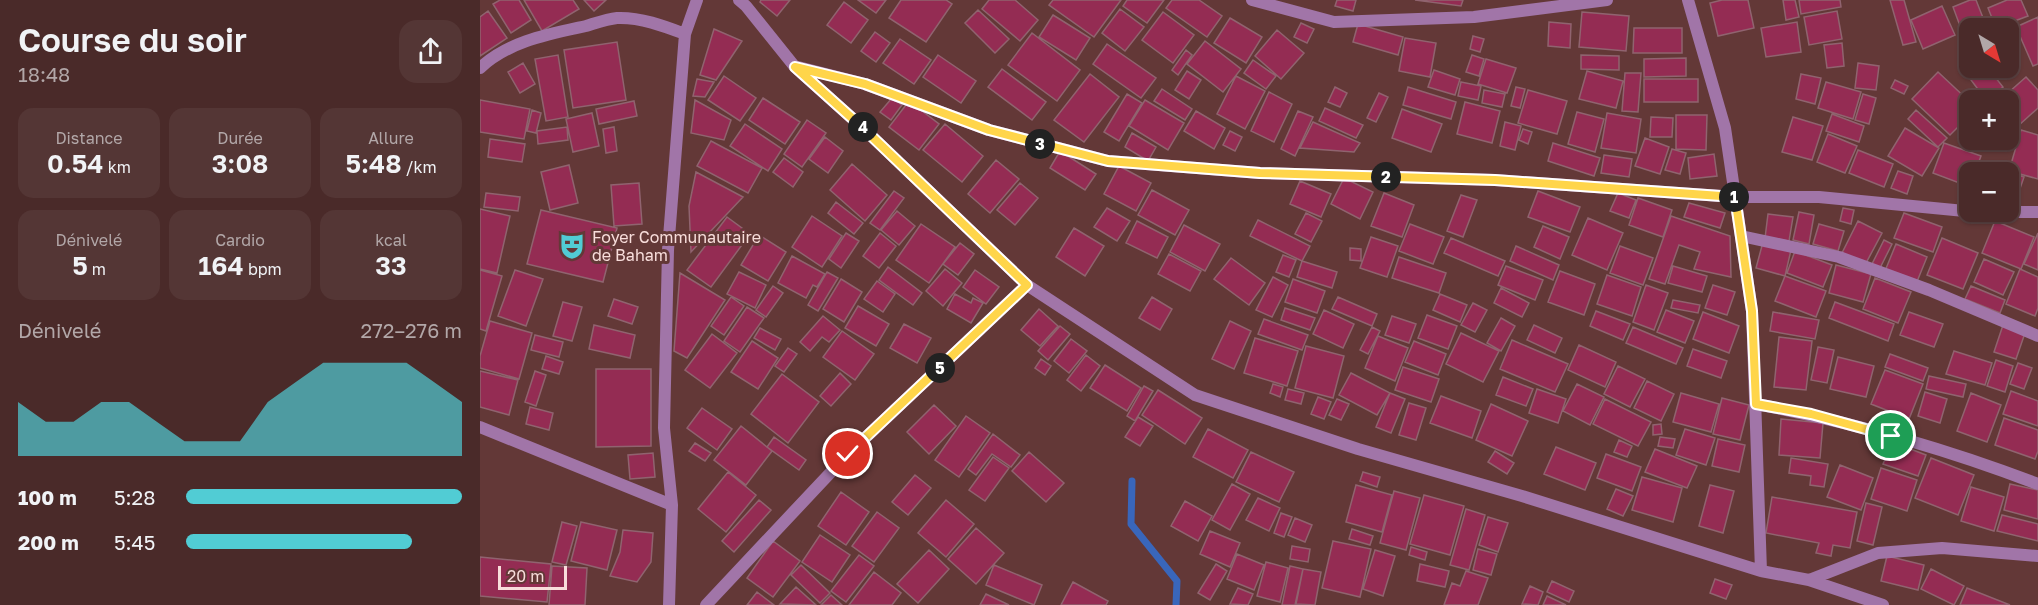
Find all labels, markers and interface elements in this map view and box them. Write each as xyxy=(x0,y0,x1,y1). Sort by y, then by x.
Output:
north arrow xyxy=(1959,18,2019,78)
map controls xyxy=(1959,18,2019,222)
text: Course du soir xyxy=(18,20,247,59)
button: share xyxy=(399,20,462,83)
text: 18:48 xyxy=(18,62,70,86)
button: + xyxy=(1959,90,2019,150)
pin: 4 xyxy=(848,112,878,142)
text: 4 xyxy=(858,117,868,137)
text: Distance xyxy=(55,128,123,148)
text: Durée xyxy=(217,128,263,148)
text: Allure xyxy=(368,128,414,148)
pin: 3 xyxy=(1025,129,1055,159)
text: 3 xyxy=(1035,134,1045,154)
text: 0.54 xyxy=(47,148,104,179)
text: 3:08 xyxy=(212,148,268,179)
text: 5:48 xyxy=(345,148,402,179)
text: km xyxy=(104,157,131,177)
text: /km xyxy=(402,157,437,177)
pin: 2 xyxy=(1371,162,1401,192)
button: − xyxy=(1959,162,2019,222)
text: 2 xyxy=(1381,167,1391,187)
pin: 1 xyxy=(1719,182,1749,212)
text: 1 xyxy=(1730,187,1738,207)
place label: Foyer Communautaire de Baham xyxy=(592,227,761,265)
text: Dénivelé xyxy=(56,230,122,250)
text: Cardio xyxy=(215,230,265,250)
text: kcal xyxy=(375,230,407,250)
theatre icon: Foyer Communautaire de Baham xyxy=(557,231,587,261)
text: 5 xyxy=(72,250,88,281)
text: 164 xyxy=(198,250,244,281)
text: 33 xyxy=(375,250,407,281)
text: m xyxy=(88,259,106,279)
text: bpm xyxy=(244,259,282,279)
text: Dénivelé xyxy=(18,318,101,342)
text: 272–276 m xyxy=(361,318,462,342)
pin: 5 xyxy=(925,353,955,383)
text: 5 xyxy=(935,358,945,378)
pin xyxy=(1865,410,1916,461)
icon: arrive xyxy=(1874,419,1907,452)
pin xyxy=(822,428,873,479)
icon: check xyxy=(831,437,864,470)
text: 100 m xyxy=(18,485,77,509)
text: 5:28 xyxy=(114,485,155,509)
text: 200 m xyxy=(18,530,79,554)
text: 5:45 xyxy=(114,530,155,554)
scale bar xyxy=(498,563,567,590)
text: 20 m xyxy=(507,566,544,586)

